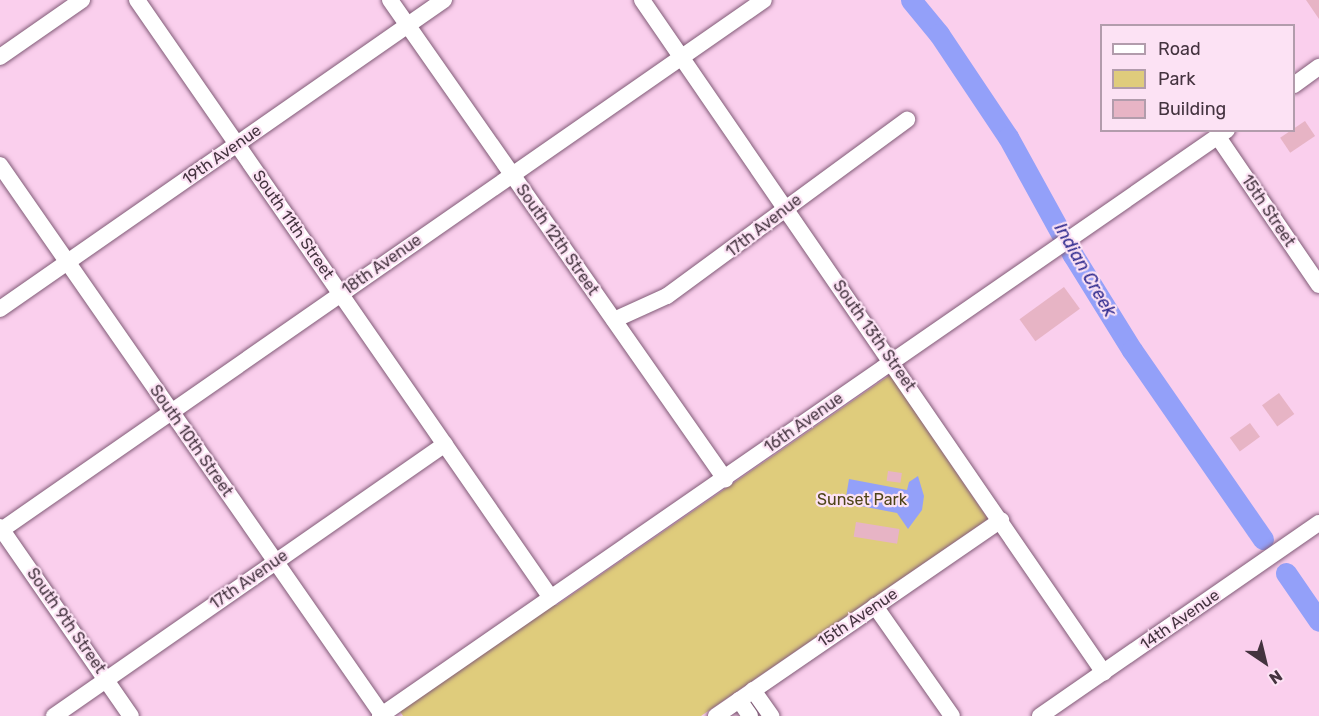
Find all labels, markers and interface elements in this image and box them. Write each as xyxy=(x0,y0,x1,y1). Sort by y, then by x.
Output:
legend xyxy=(1100,24,1295,132)
text: Road xyxy=(1158,38,1201,60)
text: Park xyxy=(1158,68,1195,90)
text: Building xyxy=(1158,98,1226,120)
street label: 19th Avenue xyxy=(179,121,265,189)
street label: South 11th Street xyxy=(248,167,338,283)
street label: 15th Street xyxy=(1237,171,1299,251)
street label: South 12th Street xyxy=(512,181,602,299)
street label: 17th Avenue xyxy=(722,190,806,262)
water label: Indian Creek xyxy=(1049,219,1121,321)
street label: 18th Avenue xyxy=(338,230,426,300)
street label: South 13th Street xyxy=(828,277,920,395)
street label: South 10th Street xyxy=(145,381,237,501)
street label: 16th Avenue xyxy=(761,389,847,457)
park label: Sunset Park xyxy=(817,490,907,510)
street label: 17th Avenue xyxy=(206,546,292,614)
street label: South 9th Street xyxy=(22,565,110,677)
street label: 15th Avenue xyxy=(814,584,902,652)
street label: 14th Avenue xyxy=(1137,586,1223,654)
north arrow xyxy=(1235,632,1295,692)
text: N xyxy=(1265,666,1286,688)

